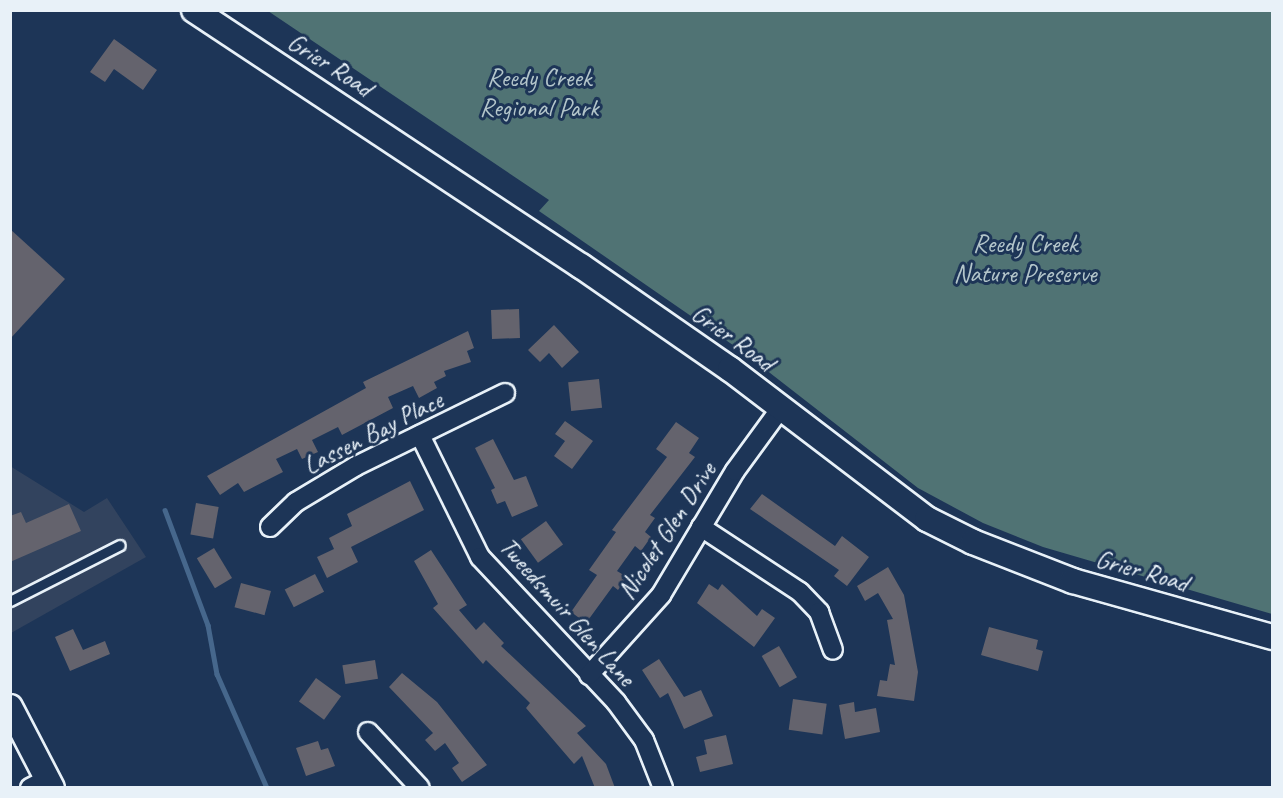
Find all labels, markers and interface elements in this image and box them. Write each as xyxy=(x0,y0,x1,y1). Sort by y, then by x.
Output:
street label: Grier Road xyxy=(282,26,378,104)
park label: Reedy Creek Regional Park xyxy=(479,62,599,124)
park label: Reedy Creek Nature Preserve xyxy=(954,228,1096,290)
street label: Grier Road xyxy=(686,298,780,378)
street label: Lassen Bay Place xyxy=(298,385,448,481)
street label: Nicolet Glen Drive xyxy=(611,456,723,606)
street label: Tweedsmuir Glen Lane xyxy=(492,531,642,693)
street label: Grier Road xyxy=(1092,543,1192,599)

